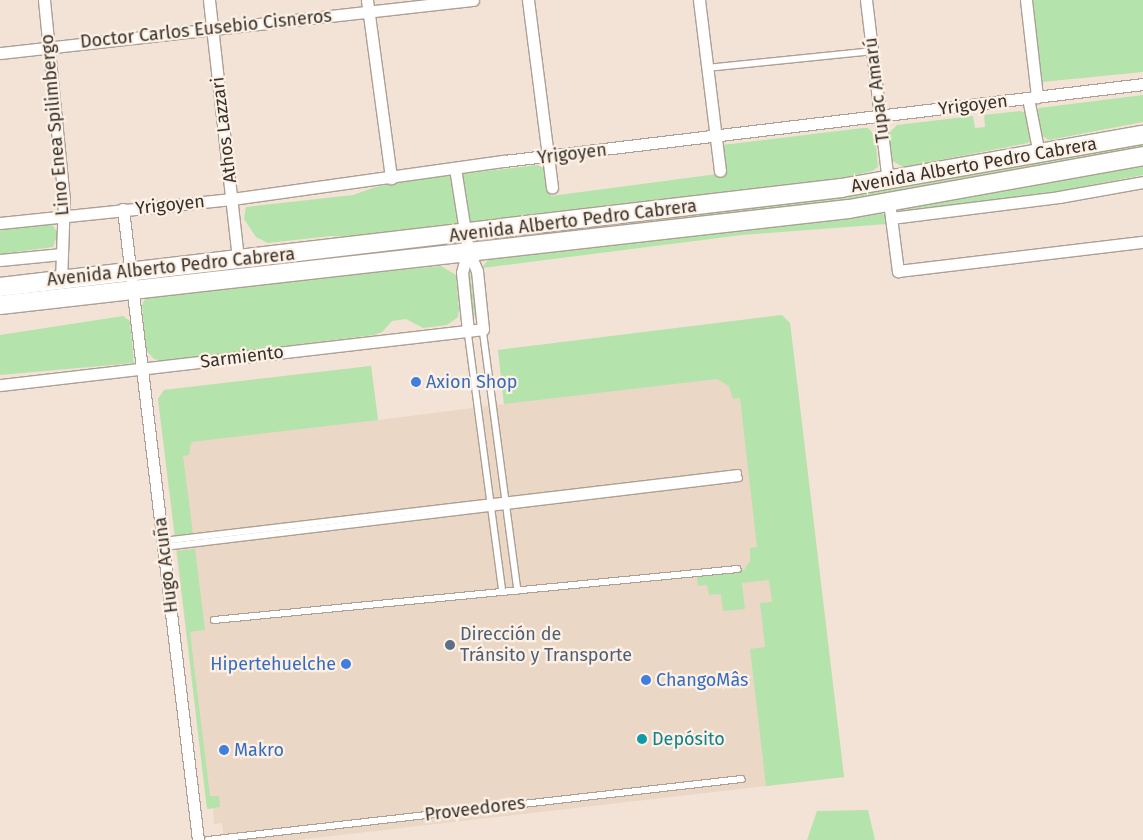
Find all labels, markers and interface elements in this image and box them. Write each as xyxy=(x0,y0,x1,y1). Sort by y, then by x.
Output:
street label: Doctor Carlos Eusebio Cisneros xyxy=(79,5,333,53)
street label: Lino Enea Spilimbergo xyxy=(36,33,74,217)
street label: Tupac Amarú xyxy=(860,36,894,144)
street label: Athos Lazzari xyxy=(207,76,241,184)
street label: Yrigoyen xyxy=(937,90,1009,120)
street label: Avenida Alberto Pedro Cabrera xyxy=(849,133,1099,197)
street label: Yrigoyen xyxy=(536,139,608,169)
street label: Yrigoyen xyxy=(134,191,206,219)
street label: Avenida Alberto Pedro Cabrera xyxy=(448,195,698,247)
street label: Avenida Alberto Pedro Cabrera xyxy=(46,243,296,291)
street label: Sarmiento xyxy=(199,341,285,373)
place label: Axion Shop xyxy=(426,371,518,393)
marker: Axion Shop xyxy=(410,376,422,388)
street label: Hugo Acuña xyxy=(149,516,183,614)
place label: Dirección de Tránsito y Transporte xyxy=(460,624,632,666)
marker: Dirección de Tránsito y Transporte xyxy=(444,639,456,651)
place label: Hipertehuelche xyxy=(210,653,336,675)
marker: Hipertehuelche xyxy=(340,658,352,670)
place label: ChangoMâs xyxy=(656,669,748,691)
marker: ChangoMâs xyxy=(640,674,652,686)
place label: Depósito xyxy=(652,728,725,750)
marker: Depósito xyxy=(636,733,648,745)
place label: Makro xyxy=(234,739,284,761)
marker: Makro xyxy=(218,744,230,756)
street label: Proveedores xyxy=(423,792,527,826)

